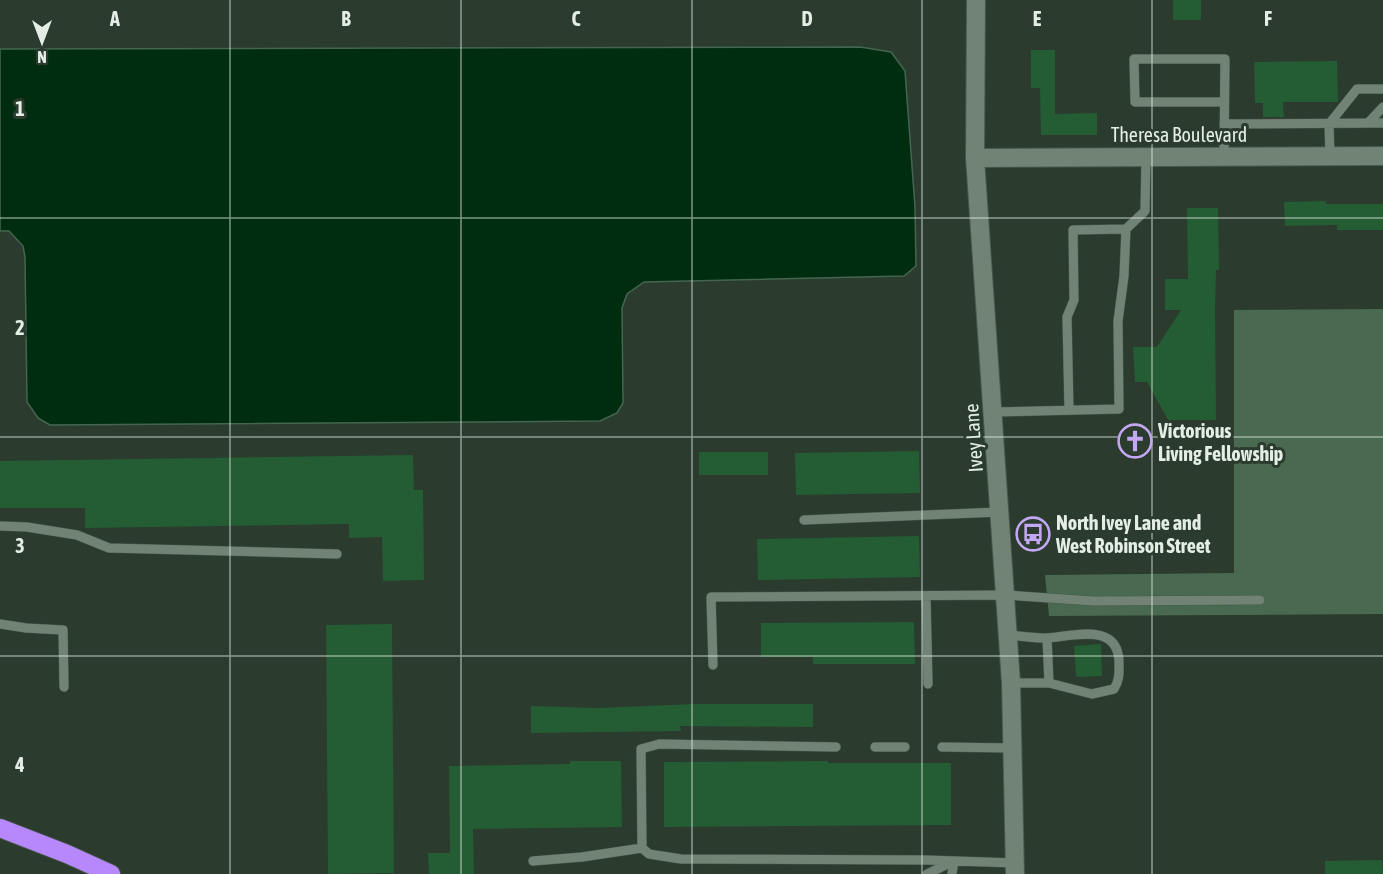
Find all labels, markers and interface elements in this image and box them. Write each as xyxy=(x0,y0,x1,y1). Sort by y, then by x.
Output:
text: A xyxy=(109,7,120,30)
text: B xyxy=(341,7,351,30)
text: C xyxy=(572,7,581,30)
text: D xyxy=(801,7,813,30)
text: E xyxy=(1033,7,1042,30)
text: F xyxy=(1264,7,1272,30)
north arrow xyxy=(12,12,72,72)
text: N xyxy=(37,48,47,66)
text: 1 xyxy=(15,97,25,120)
street label: Theresa Boulevard xyxy=(1111,123,1247,146)
text: 2 xyxy=(15,316,25,339)
street label: Ivey Lane xyxy=(959,403,987,473)
place label: Victorious Living Fellowship xyxy=(1157,419,1283,465)
church icon: Victorious Living Fellowship xyxy=(1117,423,1153,459)
place label: North Ivey Lane and West Robinson Street xyxy=(1055,511,1211,557)
bus stop icon: North Ivey Lane and West Robinson Street xyxy=(1015,516,1051,552)
text: 3 xyxy=(15,534,25,557)
text: 4 xyxy=(14,753,25,776)

